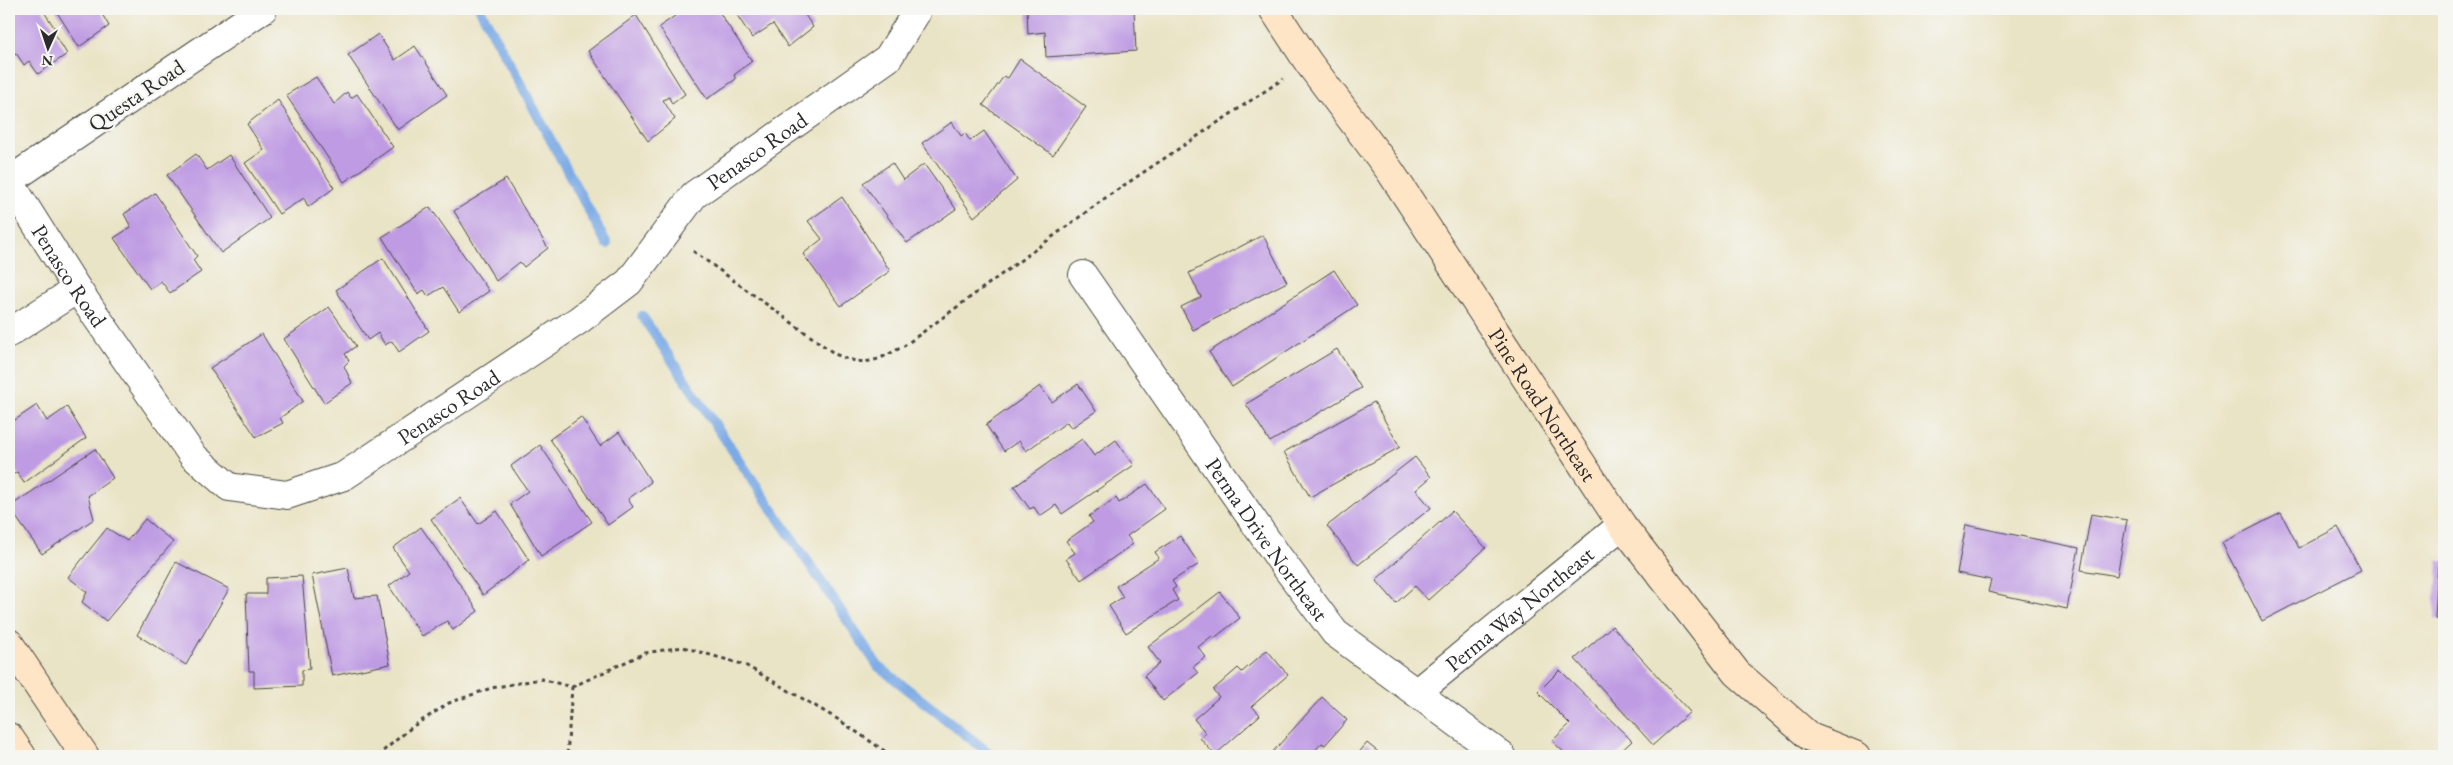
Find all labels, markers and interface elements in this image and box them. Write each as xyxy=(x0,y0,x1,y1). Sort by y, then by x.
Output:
north arrow xyxy=(22,22,72,72)
text: N xyxy=(41,52,53,70)
street label: Questa Road xyxy=(82,52,191,138)
street label: Penasco Road xyxy=(701,105,814,197)
street label: Penasco Road xyxy=(25,219,114,334)
street label: Pine Road Northeast xyxy=(1482,322,1604,487)
street label: Penasco Road xyxy=(392,362,506,452)
street label: Perma Drive Northeast xyxy=(1199,452,1335,627)
street label: Perma Way Northeast xyxy=(1439,540,1600,678)

